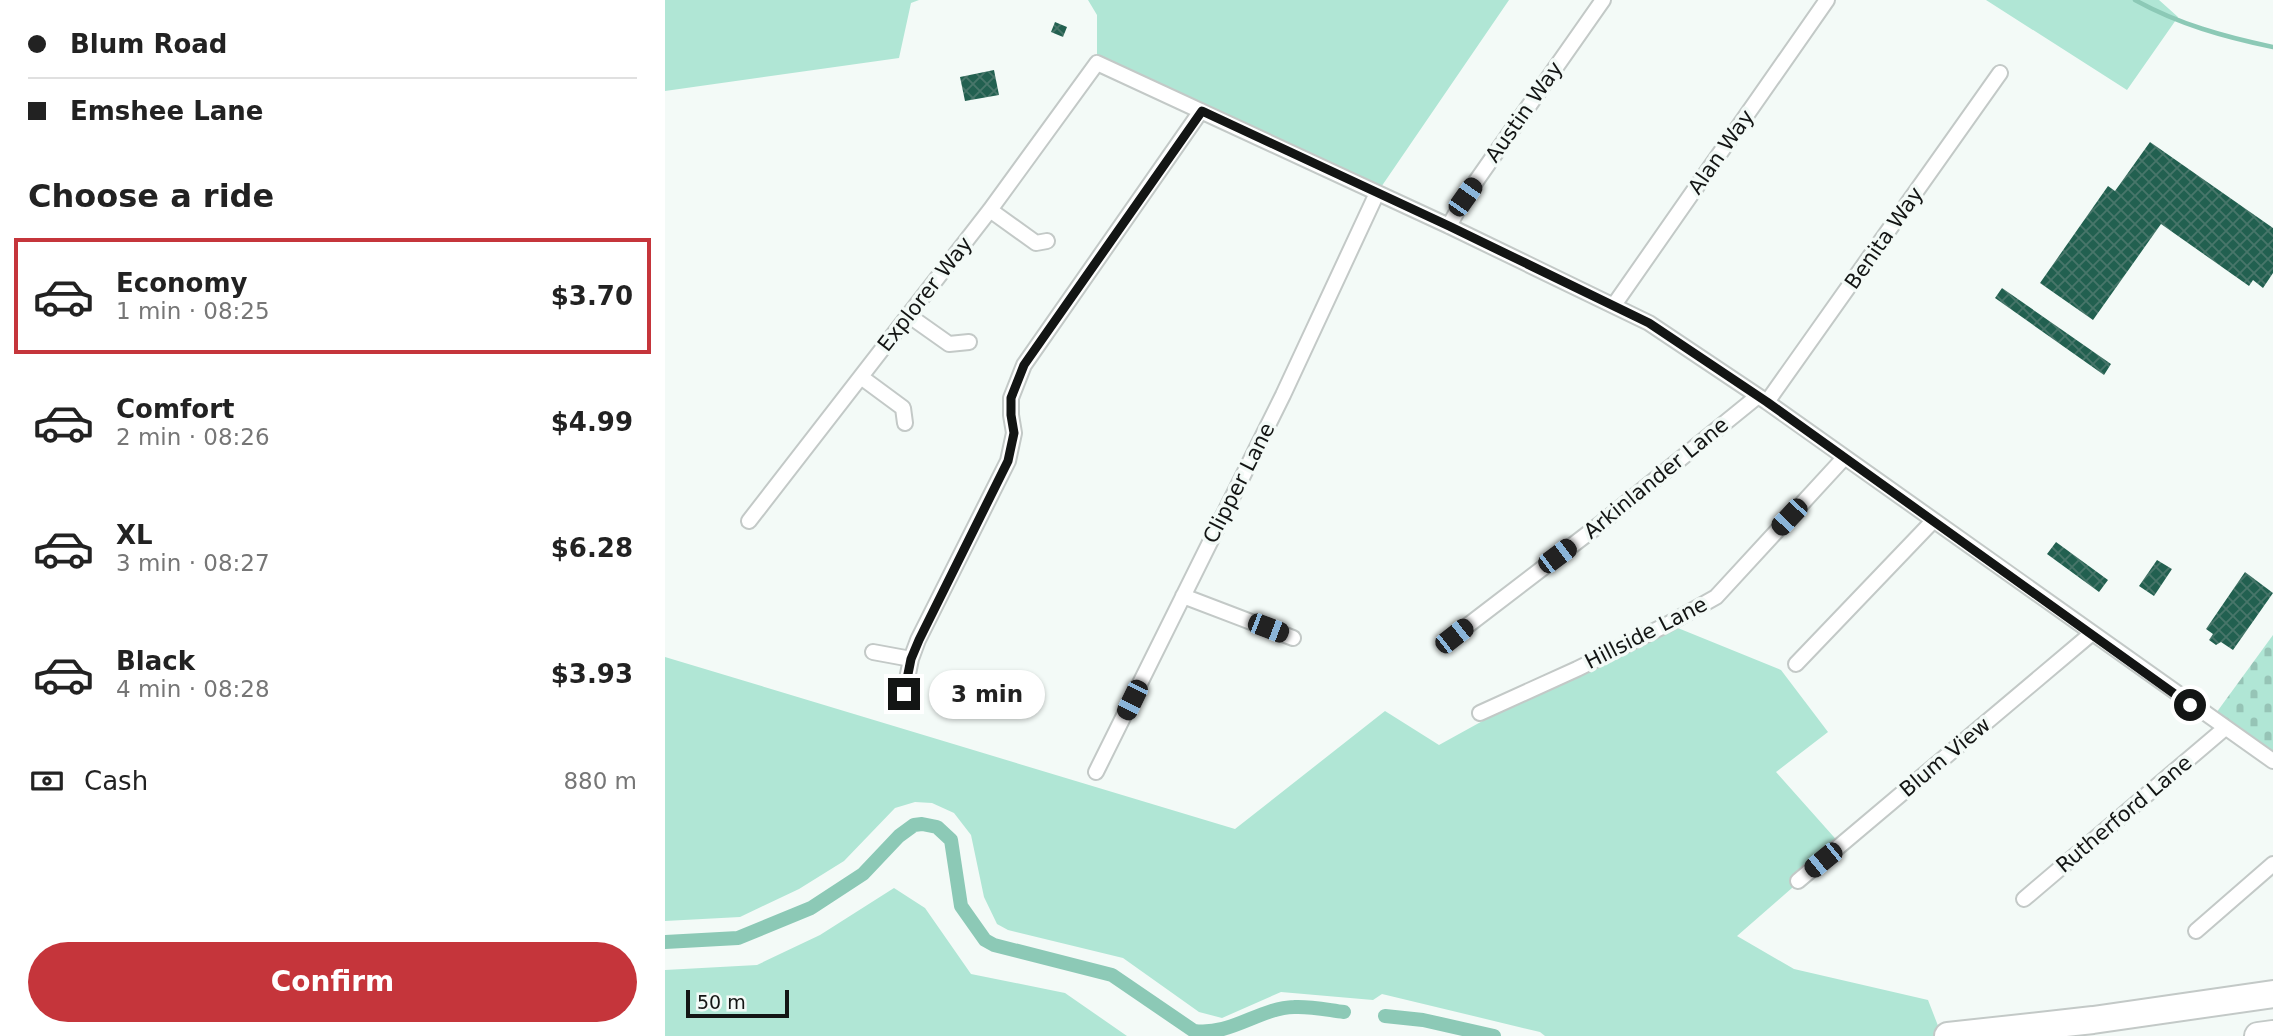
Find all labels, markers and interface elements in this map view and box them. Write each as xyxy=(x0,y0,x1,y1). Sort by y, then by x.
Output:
text: Blum Road xyxy=(70,29,227,59)
street label: Austin Way xyxy=(1481,57,1567,167)
text: Emshee Lane xyxy=(70,96,263,126)
street label: Alan Way xyxy=(1683,105,1759,199)
car xyxy=(1445,174,1486,220)
text: Choose a ride xyxy=(28,177,274,215)
street label: Benita Way xyxy=(1840,182,1928,294)
street label: Explorer Way xyxy=(873,232,977,356)
icon: car xyxy=(32,265,95,328)
text: Economy xyxy=(116,268,247,298)
text: $3.70 xyxy=(551,281,633,311)
text: 1 min · 08:25 xyxy=(116,298,270,324)
icon: car xyxy=(32,391,95,454)
text: Comfort xyxy=(116,394,234,424)
text: $4.99 xyxy=(551,407,633,437)
street label: Arkinlander Lane xyxy=(1579,412,1733,544)
street label: Clipper Lane xyxy=(1198,419,1280,547)
text: 2 min · 08:26 xyxy=(116,424,270,450)
car xyxy=(1767,494,1812,540)
icon: car xyxy=(32,517,95,580)
text: XL xyxy=(116,520,153,550)
text: $6.28 xyxy=(551,533,633,563)
car xyxy=(1534,535,1581,577)
text: 3 min · 08:27 xyxy=(116,550,270,576)
street label: Hillside Lane xyxy=(1581,592,1711,674)
car xyxy=(1245,611,1292,645)
car xyxy=(1431,615,1478,657)
icon: car xyxy=(32,643,95,706)
text: Black xyxy=(116,646,195,676)
text: $3.93 xyxy=(551,659,633,689)
callout: 3 min xyxy=(929,670,1044,718)
text: 4 min · 08:28 xyxy=(116,676,270,702)
car xyxy=(1114,677,1151,723)
route end xyxy=(888,678,920,710)
text: 3 min xyxy=(951,681,1023,707)
route start xyxy=(2174,689,2206,721)
street label: Blum View xyxy=(1895,712,1995,802)
street label: Rutherford Lane xyxy=(2051,750,2197,878)
icon: cash xyxy=(28,762,66,800)
text: Cash xyxy=(84,766,148,796)
text: 880 m xyxy=(563,768,637,794)
car xyxy=(1801,839,1846,881)
button: Confirm xyxy=(28,942,637,1022)
scale bar xyxy=(686,987,789,1019)
text: 50 m xyxy=(697,991,746,1013)

